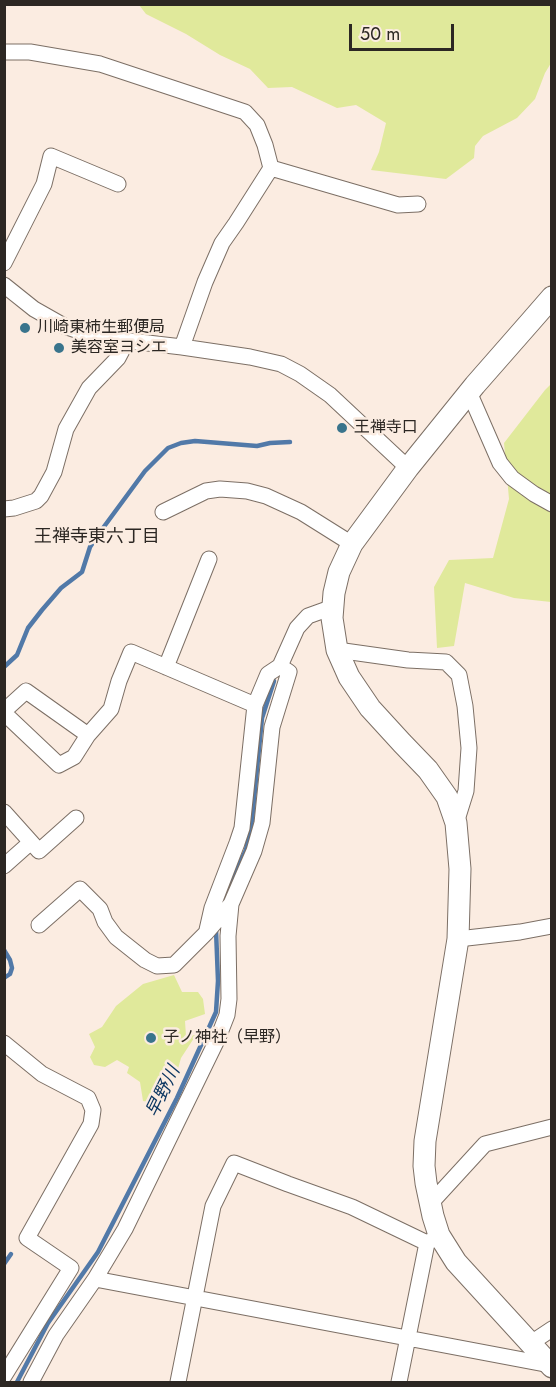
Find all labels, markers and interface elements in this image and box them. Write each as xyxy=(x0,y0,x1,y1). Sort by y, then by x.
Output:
scale bar xyxy=(352,12,457,50)
text: 50 m xyxy=(360,21,400,47)
place label: 川崎東柿生郵便局 xyxy=(37,318,165,338)
marker: 川崎東柿生郵便局 xyxy=(18,321,32,335)
place label: 美容室ヨシエ xyxy=(71,338,167,358)
marker: 美容室ヨシエ xyxy=(52,341,66,355)
place label: 王禅寺口 xyxy=(354,418,418,438)
marker: 王禅寺口 xyxy=(335,421,349,435)
district label: 王禅寺東六丁目 xyxy=(34,527,160,549)
place label: 子ノ神社（早野） xyxy=(163,1028,291,1048)
marker: 子ノ神社（早野） xyxy=(144,1031,158,1045)
water label: 早野川 xyxy=(142,1063,186,1121)

